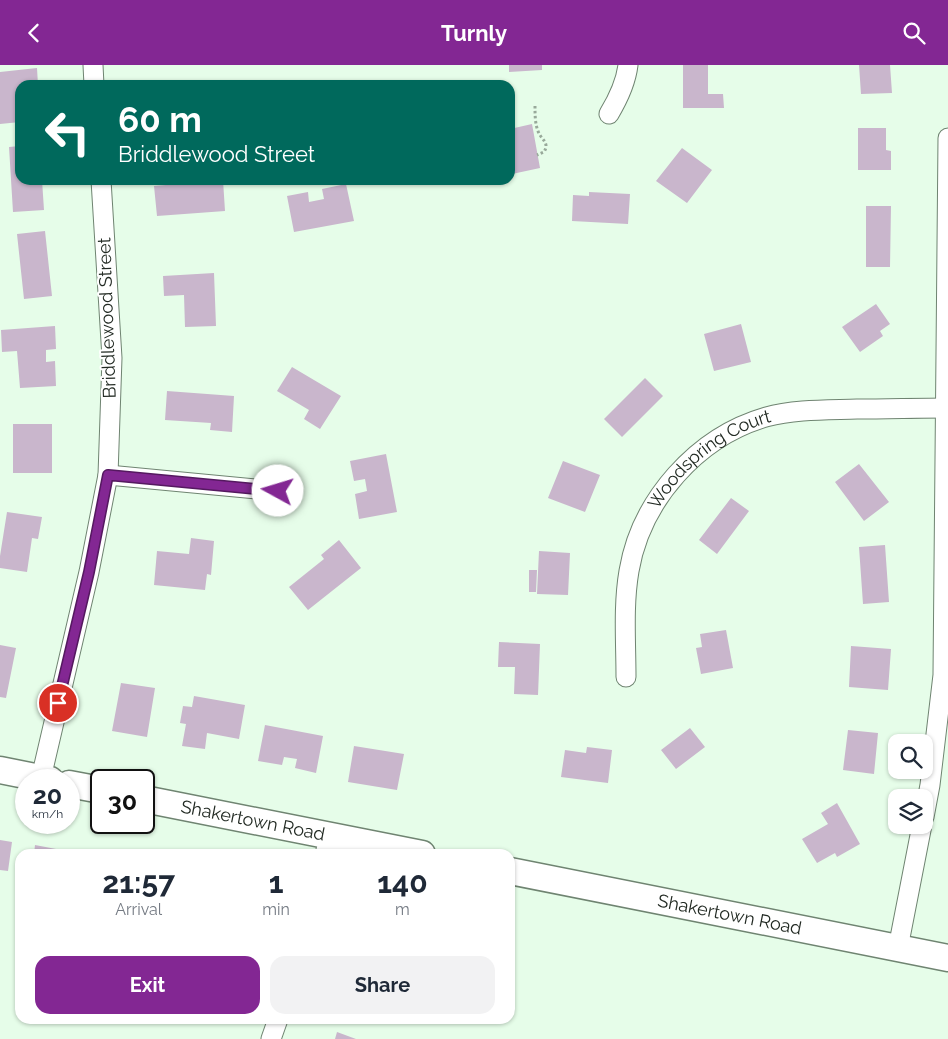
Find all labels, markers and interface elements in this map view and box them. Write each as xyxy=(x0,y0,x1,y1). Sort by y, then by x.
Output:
icon: back xyxy=(20,19,48,47)
icon: search xyxy=(900,19,928,47)
text: Turnly xyxy=(441,20,507,46)
text: 60 m xyxy=(118,99,202,140)
icon: left xyxy=(35,100,100,165)
text: Briddlewood Street xyxy=(118,141,315,167)
street label: Briddlewood Street xyxy=(93,237,120,399)
street label: Woodspring Court xyxy=(643,405,773,512)
position arrow xyxy=(251,464,303,516)
pin xyxy=(37,682,79,724)
icon: arrive xyxy=(44,689,72,717)
map controls xyxy=(888,734,933,834)
button: search xyxy=(888,734,933,779)
speed limit sign: 30 xyxy=(90,769,155,834)
text: 20 xyxy=(33,780,62,810)
button: layers xyxy=(888,789,933,834)
street label: Shakertown Road xyxy=(179,796,327,845)
text: km/h xyxy=(32,807,63,821)
text: 21:57 xyxy=(102,865,175,900)
text: 1 xyxy=(269,865,284,900)
text: 140 xyxy=(377,865,428,900)
street label: Shakertown Road xyxy=(656,890,804,939)
text: Arrival xyxy=(115,900,162,919)
text: min xyxy=(262,900,290,919)
text: m xyxy=(395,900,410,919)
button: Exit xyxy=(35,956,260,1014)
button: Share xyxy=(270,956,495,1014)

